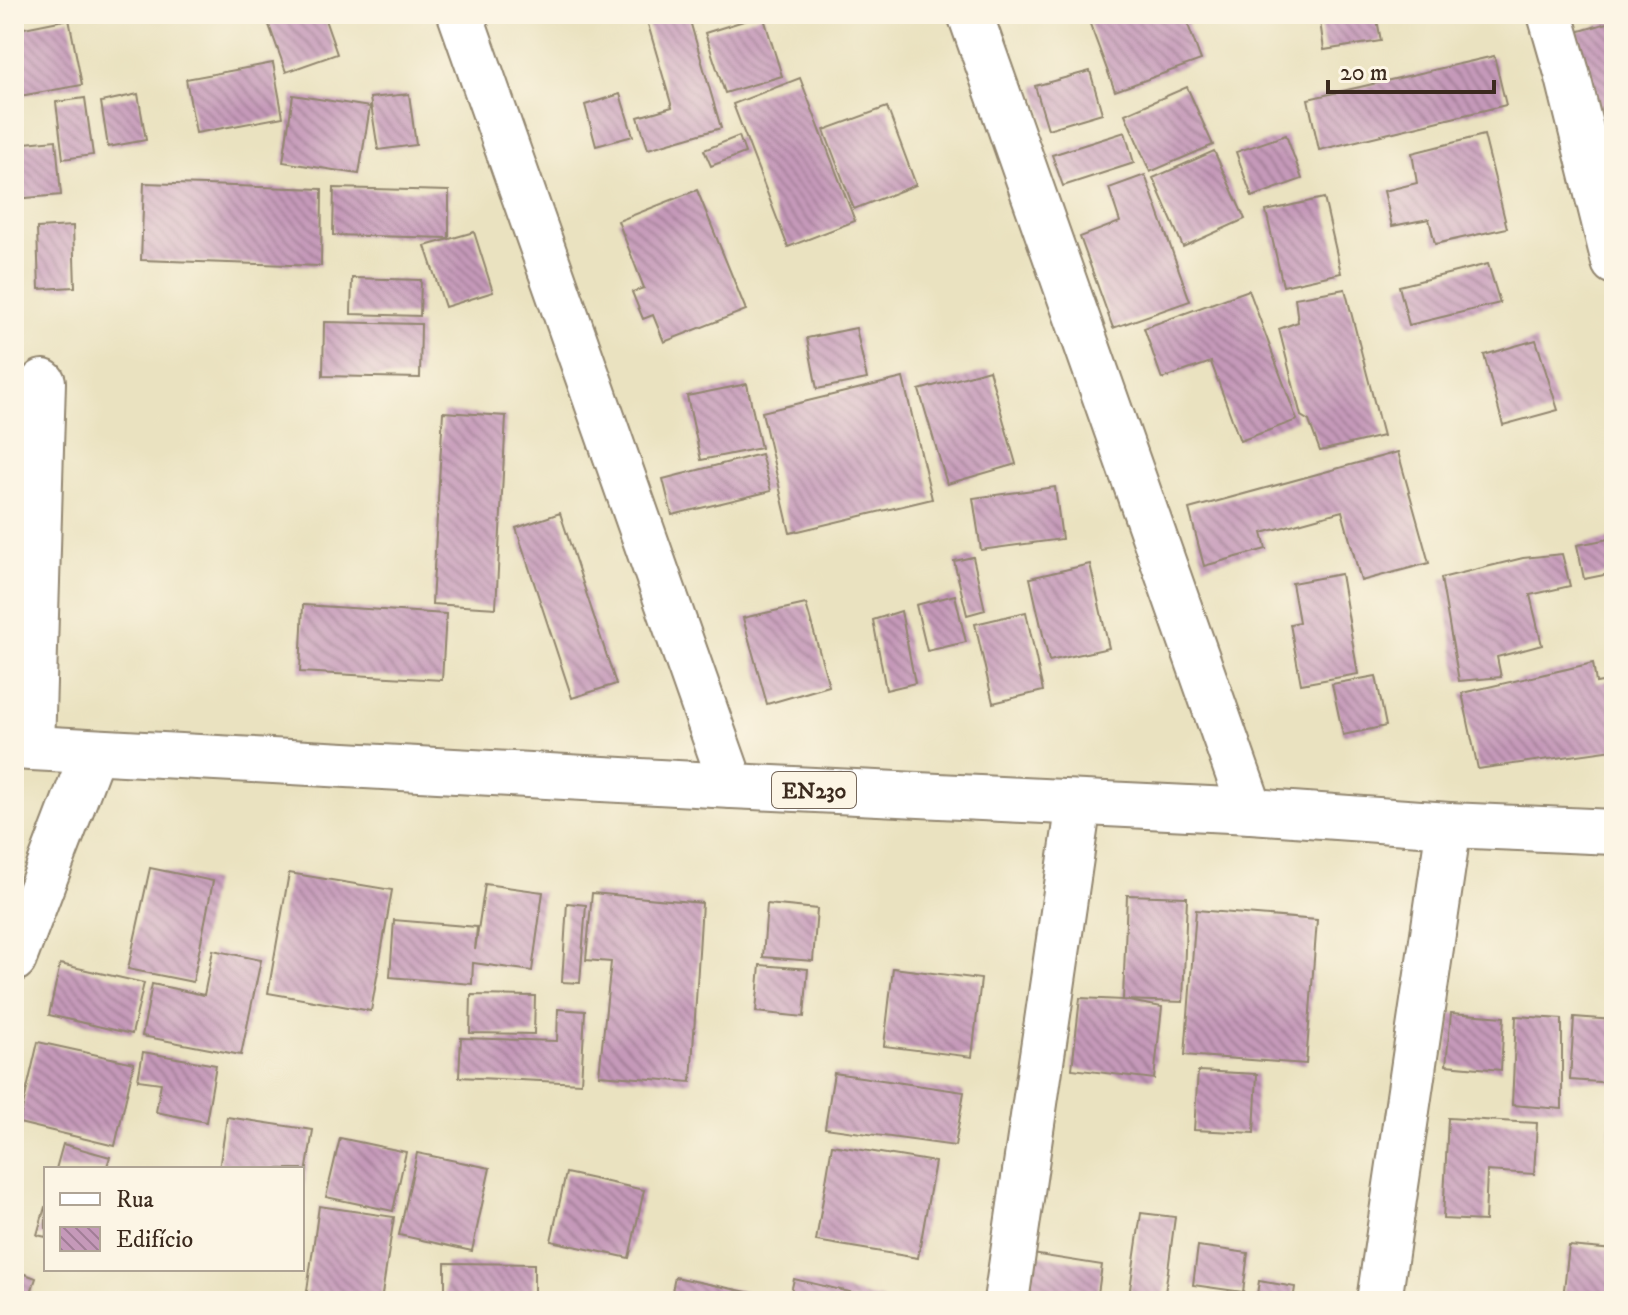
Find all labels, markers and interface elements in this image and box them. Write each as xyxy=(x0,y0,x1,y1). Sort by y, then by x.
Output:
scale bar xyxy=(1328,44,1494,94)
text: 20 m xyxy=(1340,58,1388,88)
road number: EN230 xyxy=(772,772,856,808)
legend xyxy=(44,1167,304,1271)
text: Rua xyxy=(116,1185,155,1215)
text: Edifício xyxy=(116,1225,193,1255)

